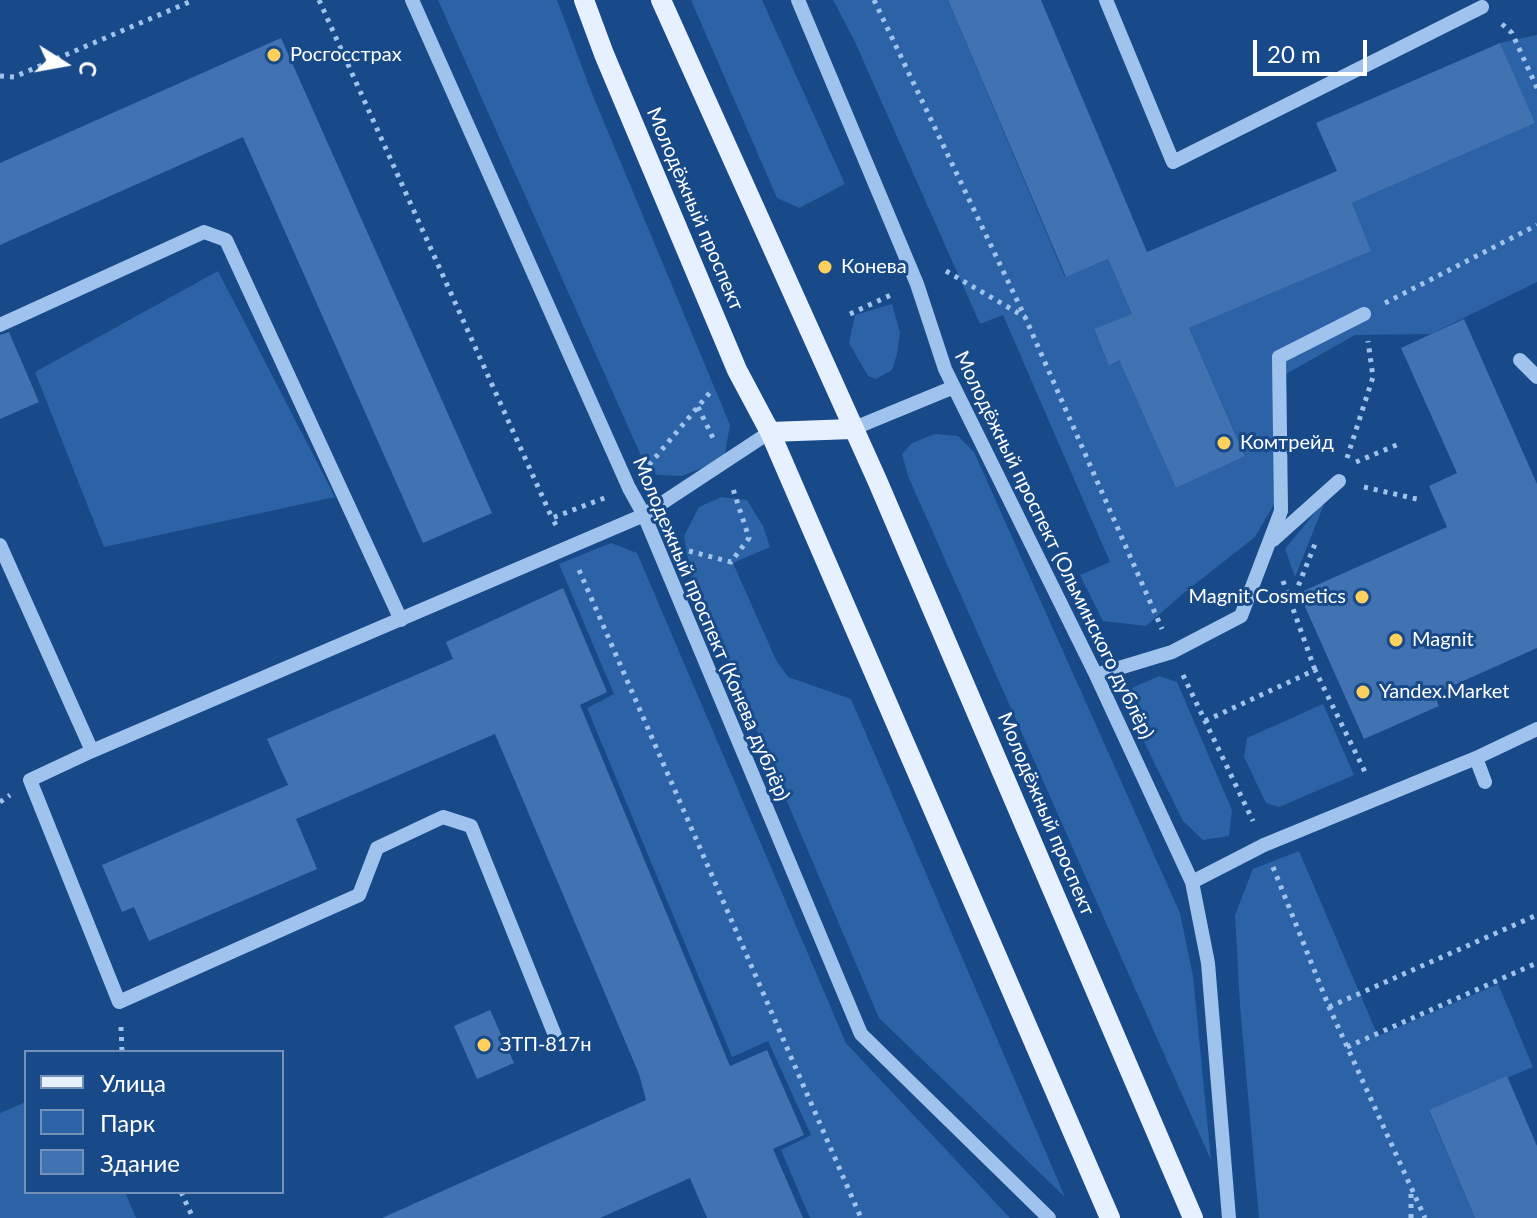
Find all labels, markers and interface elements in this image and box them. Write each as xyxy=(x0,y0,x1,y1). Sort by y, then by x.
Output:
north arrow xyxy=(24,24,104,104)
scale bar xyxy=(1257,24,1371,74)
text: 20 m xyxy=(1267,39,1321,68)
place label: Росгосстрах xyxy=(290,43,402,67)
marker: Росгосстрах xyxy=(265,46,283,64)
text: С xyxy=(73,59,103,78)
street label: Молодёжный проспект xyxy=(641,104,749,314)
place label: Конева xyxy=(841,255,907,279)
marker: Конева xyxy=(816,258,834,276)
street label: Молодёжный проспект (Ольминского дублёр) xyxy=(949,347,1159,743)
place label: Комтрейд xyxy=(1240,431,1334,455)
marker: Комтрейд xyxy=(1215,434,1233,452)
street label: Молодежный проспект (Конева дублёр) xyxy=(627,453,795,805)
place label: Magnit Cosmetics xyxy=(1189,585,1346,609)
marker: Magnit Cosmetics xyxy=(1353,588,1371,606)
place label: Magnit xyxy=(1412,628,1474,652)
marker: Magnit xyxy=(1387,631,1405,649)
place label: Yandex.Market xyxy=(1379,680,1509,704)
marker: Yandex.Market xyxy=(1354,683,1372,701)
street label: Молодёжный проспект xyxy=(992,709,1100,919)
place label: ЗТП-817н xyxy=(500,1033,591,1057)
marker: ЗТП-817н xyxy=(475,1036,493,1054)
legend xyxy=(24,1050,284,1194)
text: Улица xyxy=(100,1068,166,1097)
text: Парк xyxy=(100,1108,155,1137)
text: Здание xyxy=(100,1148,180,1177)

